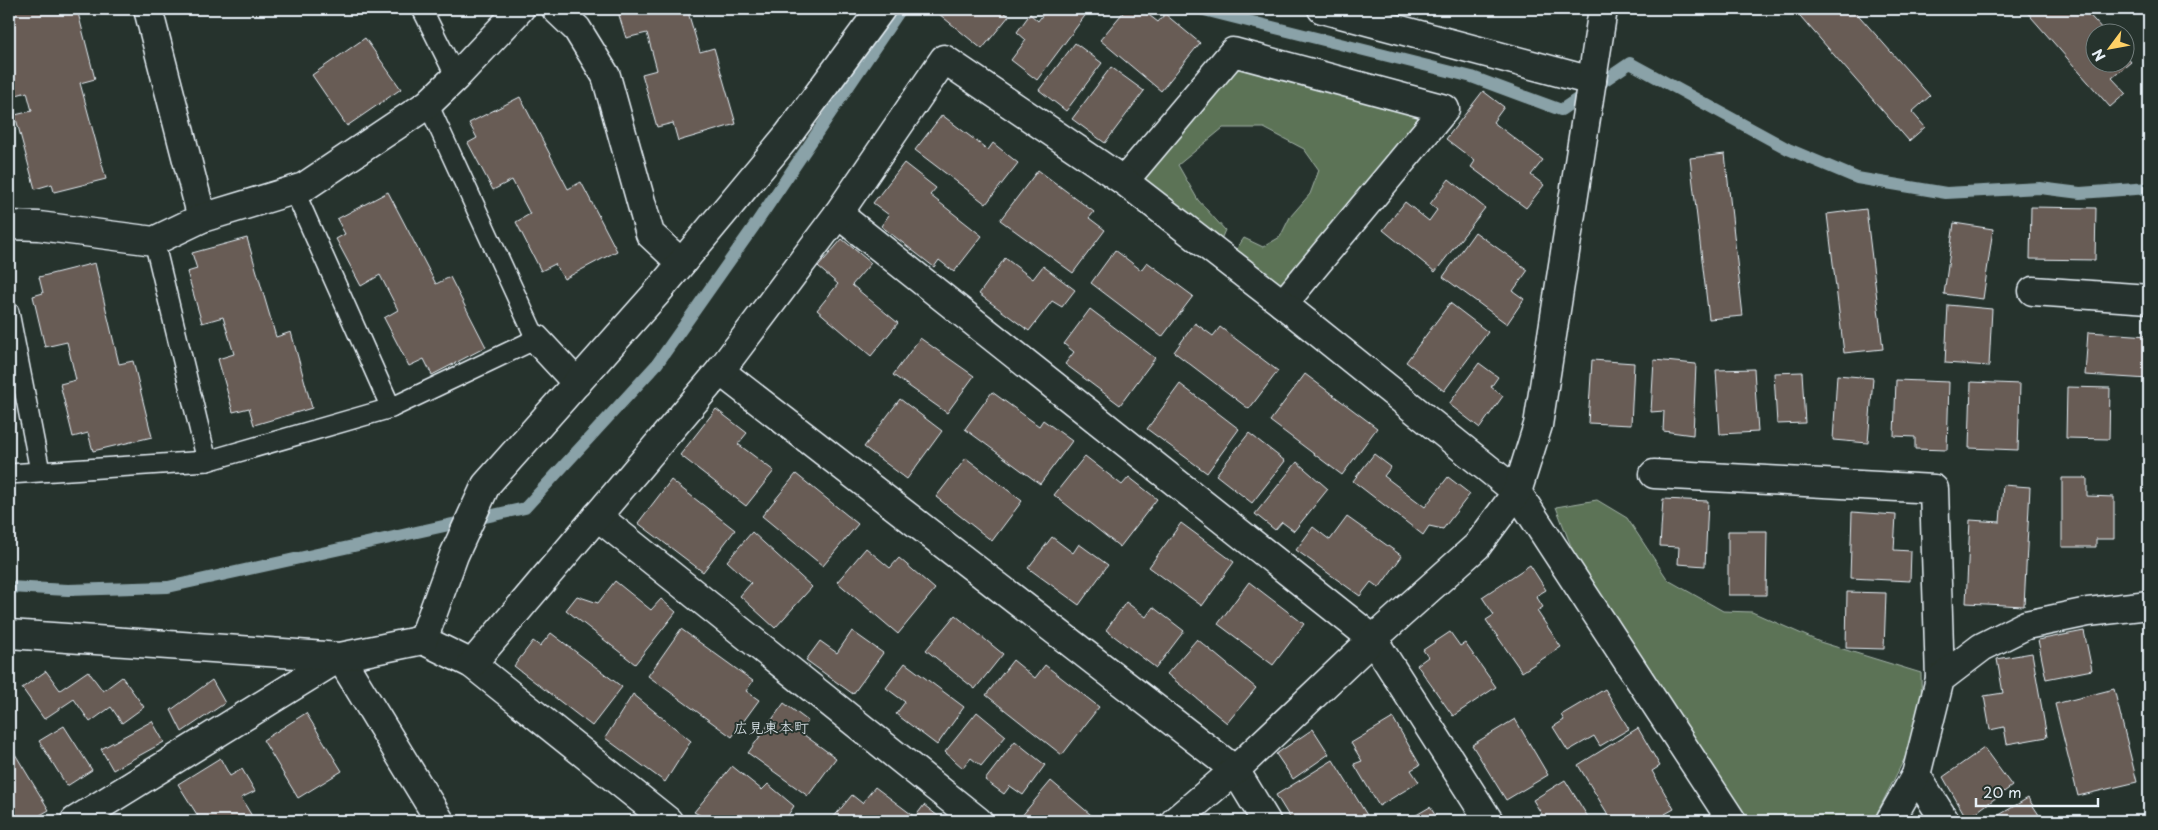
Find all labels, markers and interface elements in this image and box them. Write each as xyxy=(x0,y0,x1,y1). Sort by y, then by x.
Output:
north arrow xyxy=(2086,22,2136,72)
text: N xyxy=(2087,45,2110,65)
district label: 広見東本町 xyxy=(733,715,809,738)
scale bar xyxy=(1976,775,2098,807)
text: 20 m xyxy=(1983,780,2022,803)

